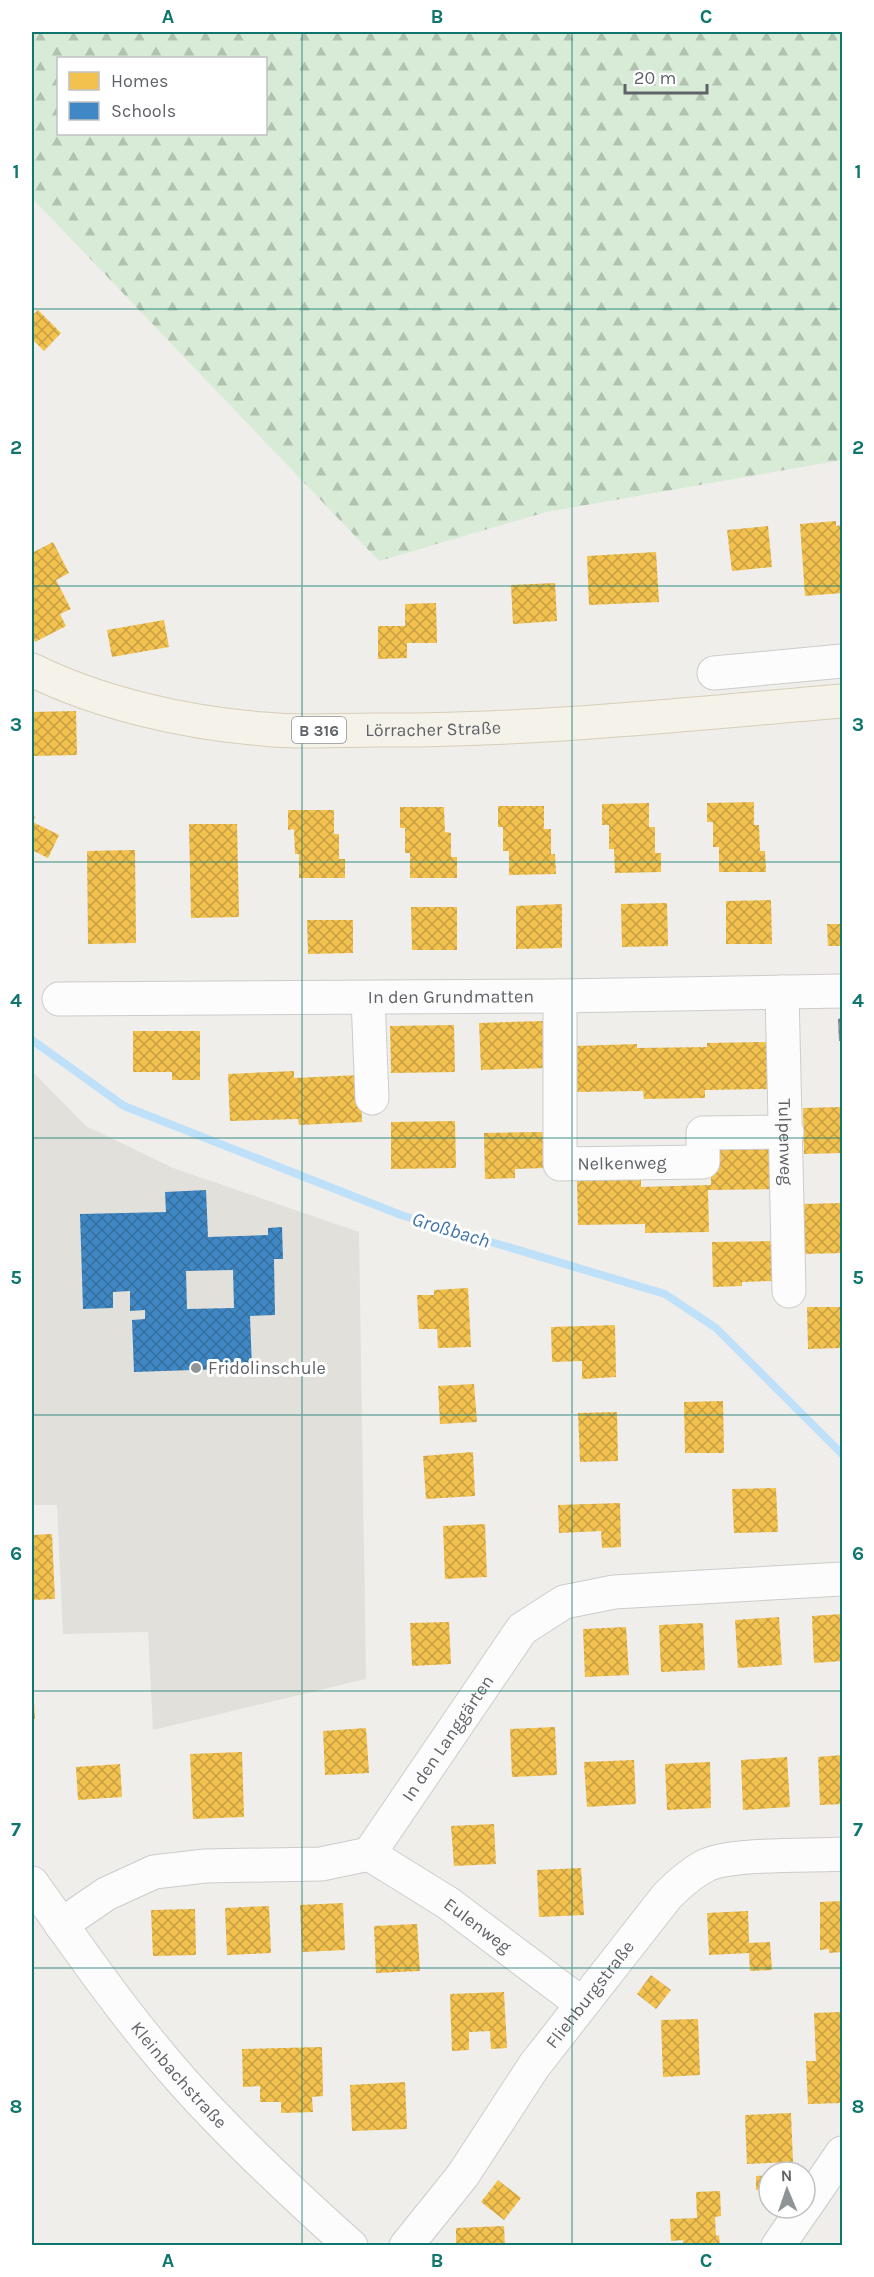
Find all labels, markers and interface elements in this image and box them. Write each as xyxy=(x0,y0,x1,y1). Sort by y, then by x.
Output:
text: A xyxy=(162,5,175,28)
text: B xyxy=(431,5,443,28)
text: C xyxy=(700,5,712,28)
legend xyxy=(57,57,267,135)
scale bar xyxy=(625,57,708,95)
text: 20 m xyxy=(634,67,676,89)
text: Homes xyxy=(111,70,168,92)
text: Schools xyxy=(111,100,176,122)
text: 1 xyxy=(12,160,20,183)
text: 1 xyxy=(854,160,862,183)
text: 2 xyxy=(10,436,22,459)
text: 2 xyxy=(852,436,864,459)
text: 3 xyxy=(10,713,22,736)
text: 3 xyxy=(852,713,864,736)
street label: Lörracher Straße xyxy=(365,716,502,741)
road number: B 316 xyxy=(292,717,346,743)
street label: In den Grundmatten xyxy=(368,985,534,1008)
text: 4 xyxy=(10,989,22,1012)
text: 4 xyxy=(852,989,864,1012)
street label: Tulpenweg xyxy=(773,1098,798,1186)
street label: Nelkenweg xyxy=(577,1152,667,1175)
water label: Großbach xyxy=(409,1207,493,1253)
text: 5 xyxy=(10,1266,22,1289)
text: 5 xyxy=(852,1266,864,1289)
place label: Fridolinschule xyxy=(208,1357,326,1379)
marker: Fridolinschule xyxy=(189,1361,203,1375)
text: 6 xyxy=(10,1542,22,1565)
text: 6 xyxy=(852,1542,864,1565)
street label: In den Langgärten xyxy=(397,1671,499,1806)
text: 7 xyxy=(11,1818,21,1841)
text: 7 xyxy=(853,1818,863,1841)
street label: Eulenweg xyxy=(440,1893,516,1958)
street label: Fliehburgstraße xyxy=(541,1936,639,2053)
street label: Kleinbachstraße xyxy=(126,2017,232,2133)
text: 8 xyxy=(10,2095,22,2118)
text: 8 xyxy=(852,2095,864,2118)
north arrow xyxy=(757,2160,817,2220)
text: N xyxy=(780,2166,793,2185)
text: A xyxy=(162,2249,175,2272)
text: B xyxy=(431,2249,443,2272)
text: C xyxy=(700,2249,712,2272)

